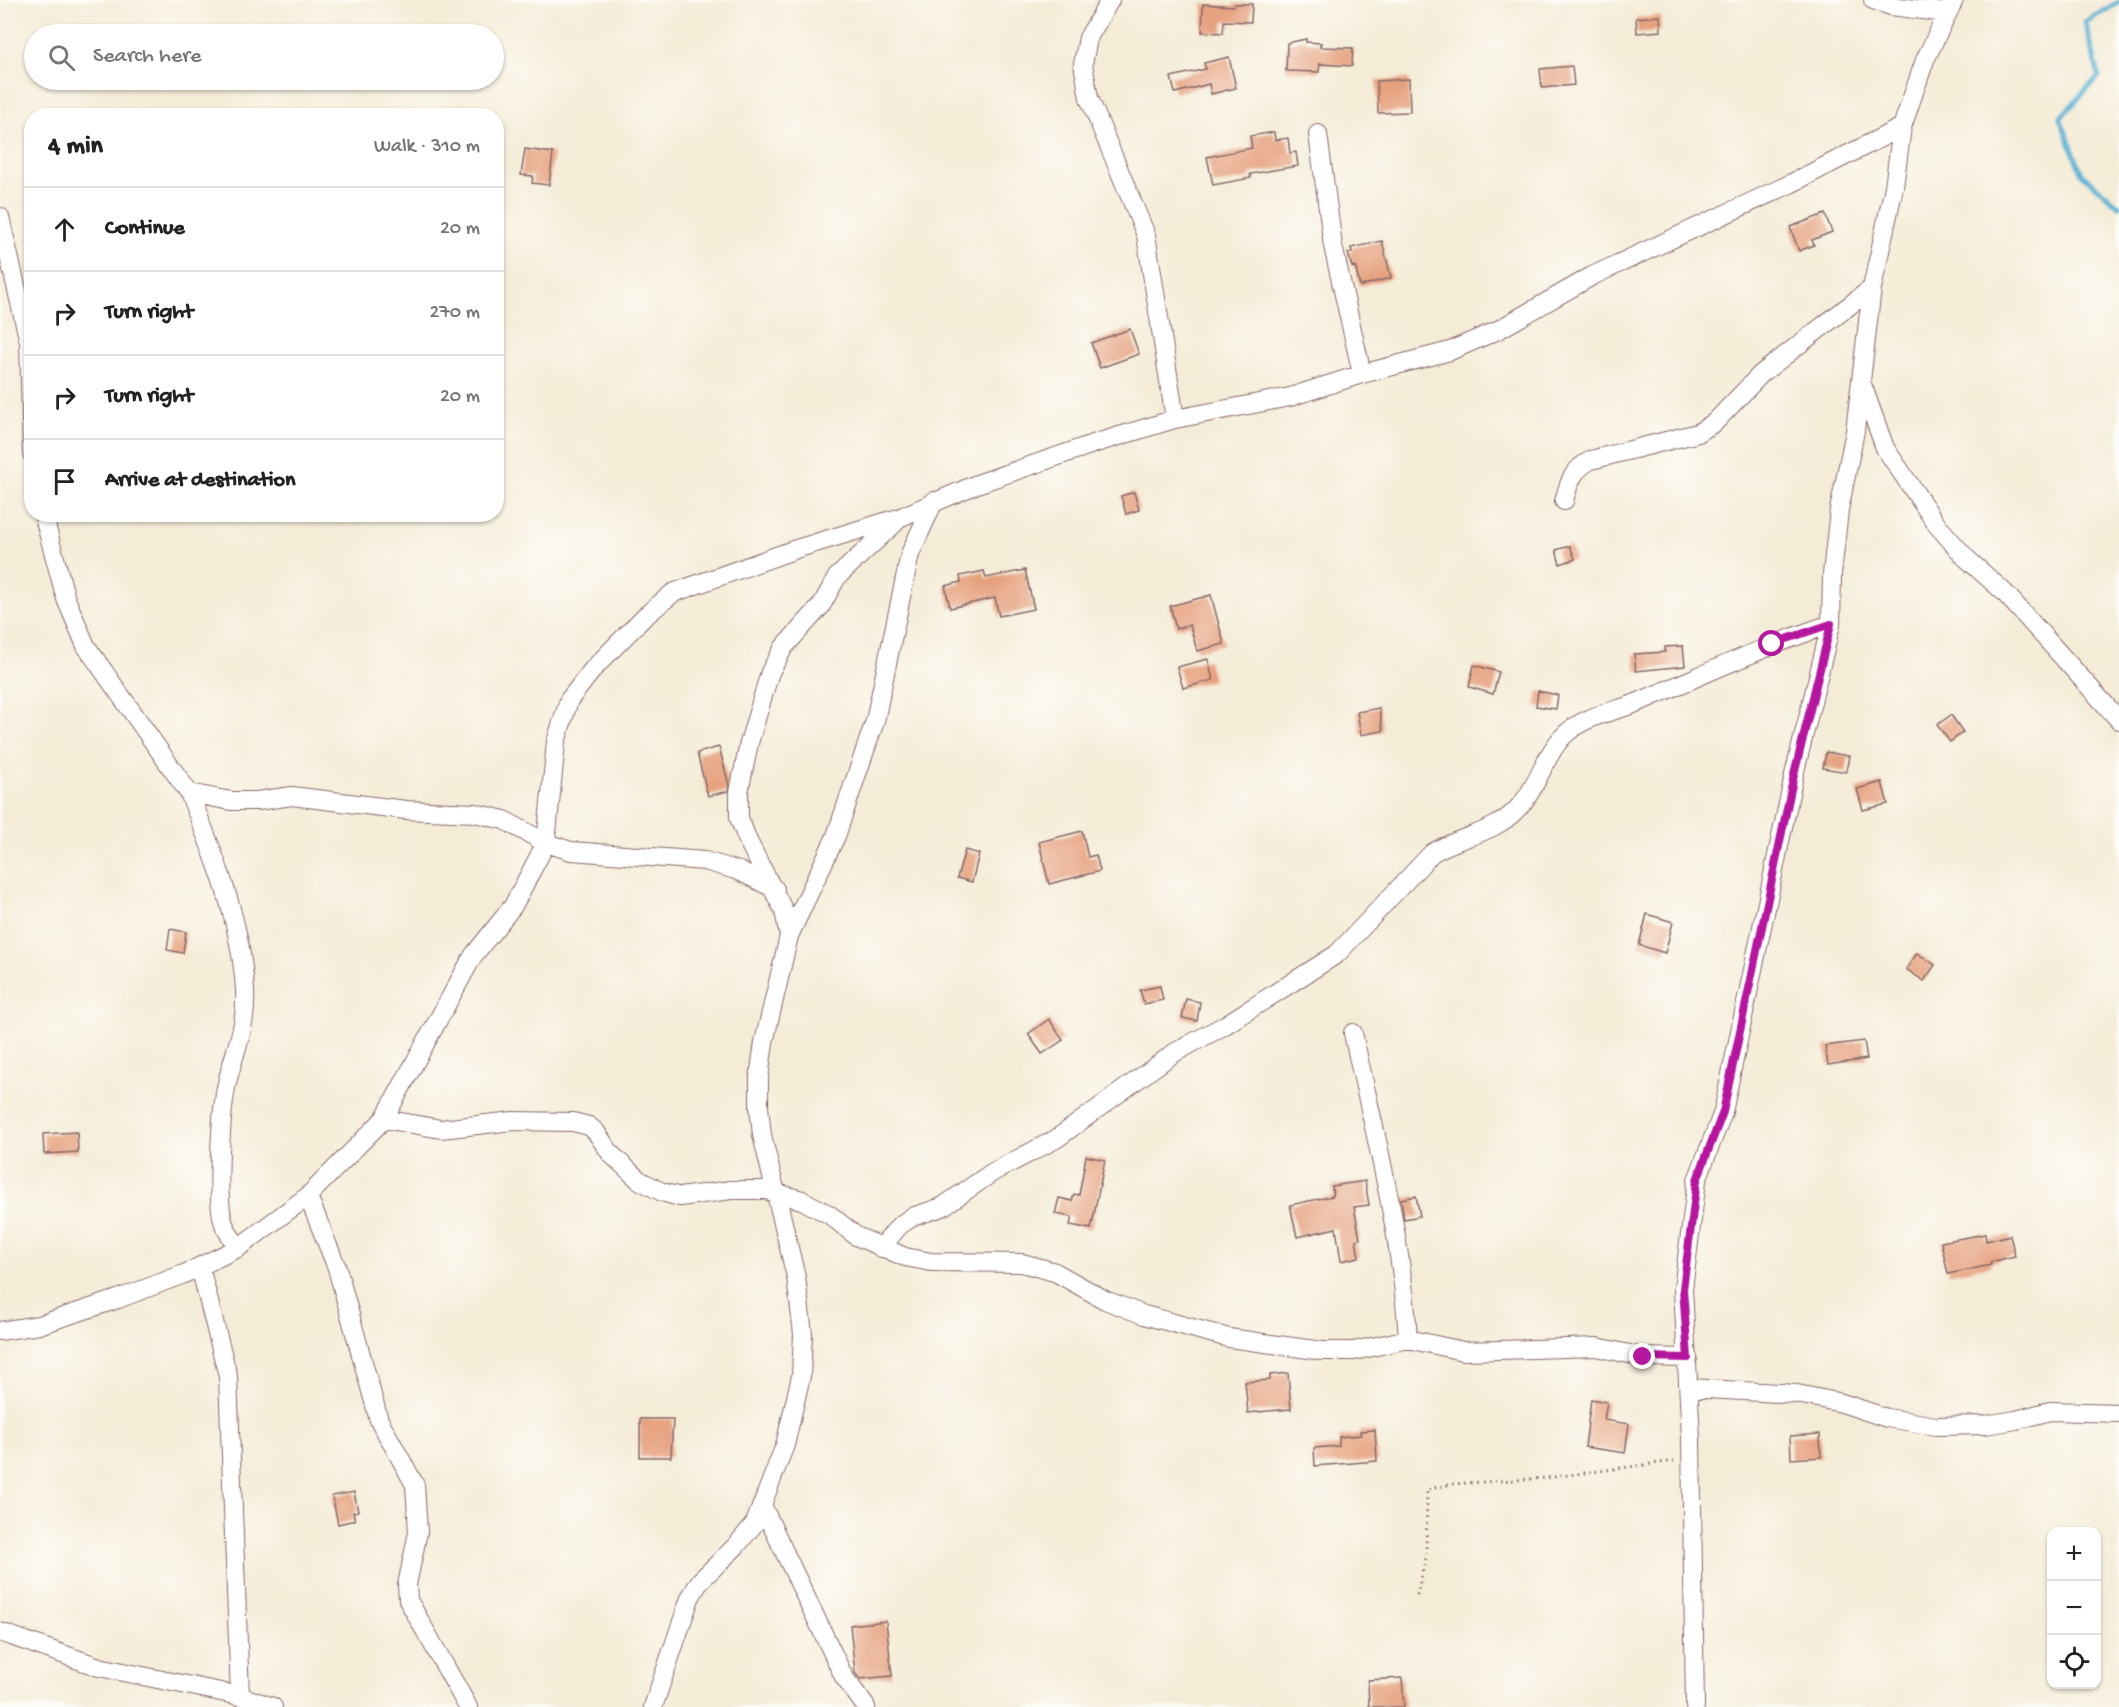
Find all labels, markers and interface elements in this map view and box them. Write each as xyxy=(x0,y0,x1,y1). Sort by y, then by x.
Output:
search box xyxy=(24,24,504,90)
icon: search xyxy=(45,41,78,74)
text: Search here xyxy=(93,44,201,70)
text: 4 min xyxy=(48,132,103,163)
text: Walk · 310 m xyxy=(374,136,480,159)
icon: ahead xyxy=(48,213,81,246)
text: Continue xyxy=(105,216,185,242)
text: 20 m xyxy=(440,218,480,241)
icon: right xyxy=(48,297,81,330)
text: Turn right xyxy=(105,300,193,326)
text: 270 m xyxy=(430,302,480,325)
icon: right xyxy=(48,381,81,414)
text: Turn right xyxy=(105,384,193,410)
text: 20 m xyxy=(440,386,480,409)
icon: arrive xyxy=(48,465,81,498)
text: Arrive at destination xyxy=(105,468,295,494)
route start xyxy=(1758,630,1784,656)
route end xyxy=(1629,1343,1655,1369)
map controls xyxy=(2047,1527,2101,1689)
button: + xyxy=(2047,1527,2101,1581)
button: − xyxy=(2047,1581,2101,1635)
button: locate xyxy=(2047,1635,2101,1689)

